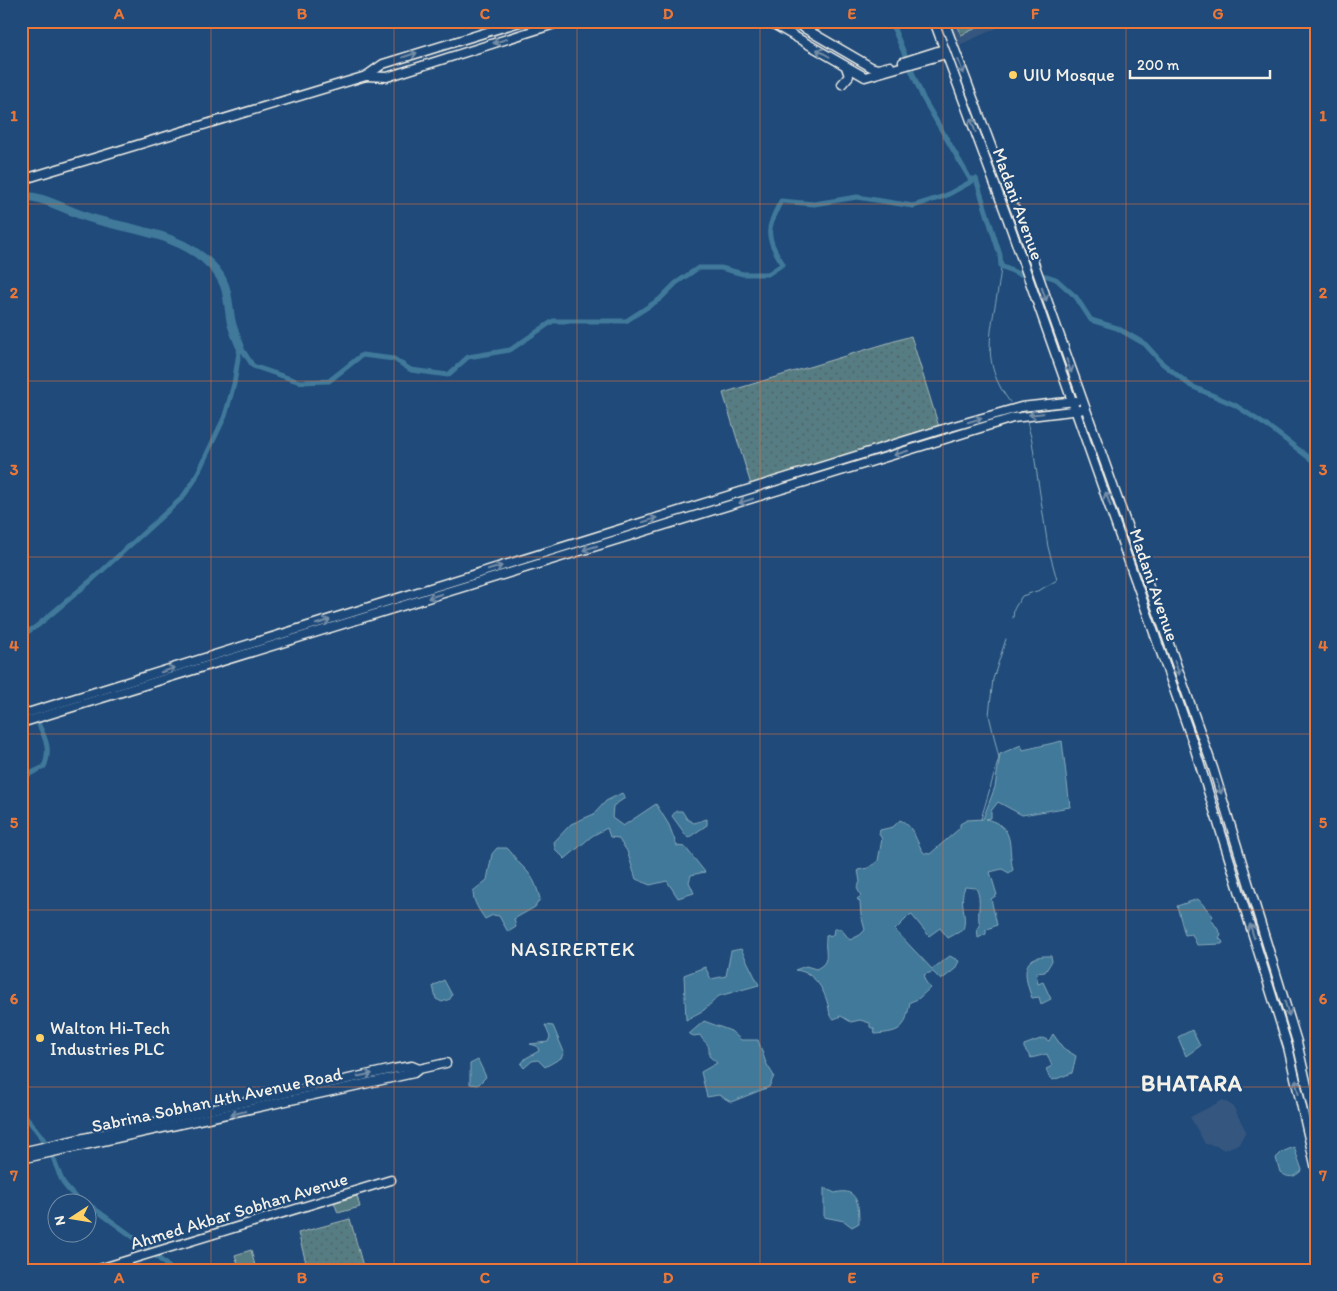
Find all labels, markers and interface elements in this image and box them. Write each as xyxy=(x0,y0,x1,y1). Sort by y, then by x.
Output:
text: A xyxy=(113,4,125,23)
text: B xyxy=(297,4,308,23)
text: C xyxy=(480,4,491,23)
text: D xyxy=(663,4,674,23)
text: E xyxy=(848,4,857,23)
text: F xyxy=(1031,4,1040,23)
text: G xyxy=(1212,4,1224,23)
one-way arrow xyxy=(493,36,509,46)
one-way arrow xyxy=(815,48,830,58)
scale bar xyxy=(1130,48,1270,80)
one-way arrow xyxy=(402,50,418,60)
text: 200 m xyxy=(1137,56,1180,74)
one-way arrow xyxy=(956,59,966,74)
place label: UIU Mosque xyxy=(1023,64,1115,86)
marker: UIU Mosque xyxy=(1007,69,1019,81)
text: 1 xyxy=(10,106,18,125)
text: 1 xyxy=(1319,106,1327,125)
one-way arrow xyxy=(968,118,977,134)
street label: Madani Avenue xyxy=(988,145,1048,263)
text: 2 xyxy=(10,283,19,302)
text: 2 xyxy=(1319,283,1328,302)
one-way arrow xyxy=(1040,286,1049,301)
one-way arrow xyxy=(1065,358,1074,374)
one-way arrow xyxy=(1028,409,1044,419)
one-way arrow xyxy=(966,414,982,424)
one-way arrow xyxy=(893,448,909,458)
text: 3 xyxy=(10,460,19,479)
text: 3 xyxy=(1319,460,1328,479)
one-way arrow xyxy=(1103,492,1112,507)
one-way arrow xyxy=(738,496,754,506)
one-way arrow xyxy=(642,515,658,524)
street label: Madani Avenue xyxy=(1124,526,1184,644)
one-way arrow xyxy=(583,544,599,554)
one-way arrow xyxy=(487,563,503,573)
one-way arrow xyxy=(428,592,443,601)
one-way arrow xyxy=(315,616,331,626)
text: 4 xyxy=(9,636,19,655)
text: 4 xyxy=(1318,636,1328,655)
one-way arrow xyxy=(1173,659,1182,675)
one-way arrow xyxy=(160,665,175,674)
one-way arrow xyxy=(1214,779,1224,795)
text: 5 xyxy=(10,813,19,832)
text: 5 xyxy=(1319,813,1328,832)
one-way arrow xyxy=(1246,923,1256,939)
district label: NASIRERTEK xyxy=(510,937,636,961)
text: 6 xyxy=(10,989,19,1008)
text: 6 xyxy=(1319,989,1328,1008)
one-way arrow xyxy=(1283,1001,1293,1017)
place label: Walton Hi-Tech Industries PLC xyxy=(50,1017,170,1060)
marker: Walton Hi-Tech Industries PLC xyxy=(34,1032,46,1044)
street label: Sabrina Sobhan 4th Avenue Road xyxy=(90,1063,344,1137)
one-way arrow xyxy=(356,1070,372,1079)
district label: BHATARA xyxy=(1141,1070,1243,1097)
one-way arrow xyxy=(1292,1079,1301,1095)
one-way arrow xyxy=(231,1109,247,1118)
text: 7 xyxy=(9,1166,18,1185)
text: 7 xyxy=(1318,1166,1327,1185)
street label: Ahmed Akbar Sobhan Avenue xyxy=(128,1167,350,1255)
north arrow xyxy=(48,1194,98,1244)
text: N xyxy=(50,1214,69,1227)
text: A xyxy=(113,1268,125,1287)
text: B xyxy=(297,1268,308,1287)
text: C xyxy=(480,1268,491,1287)
text: D xyxy=(663,1268,674,1287)
text: E xyxy=(848,1268,857,1287)
text: F xyxy=(1031,1268,1040,1287)
text: G xyxy=(1212,1268,1224,1287)

